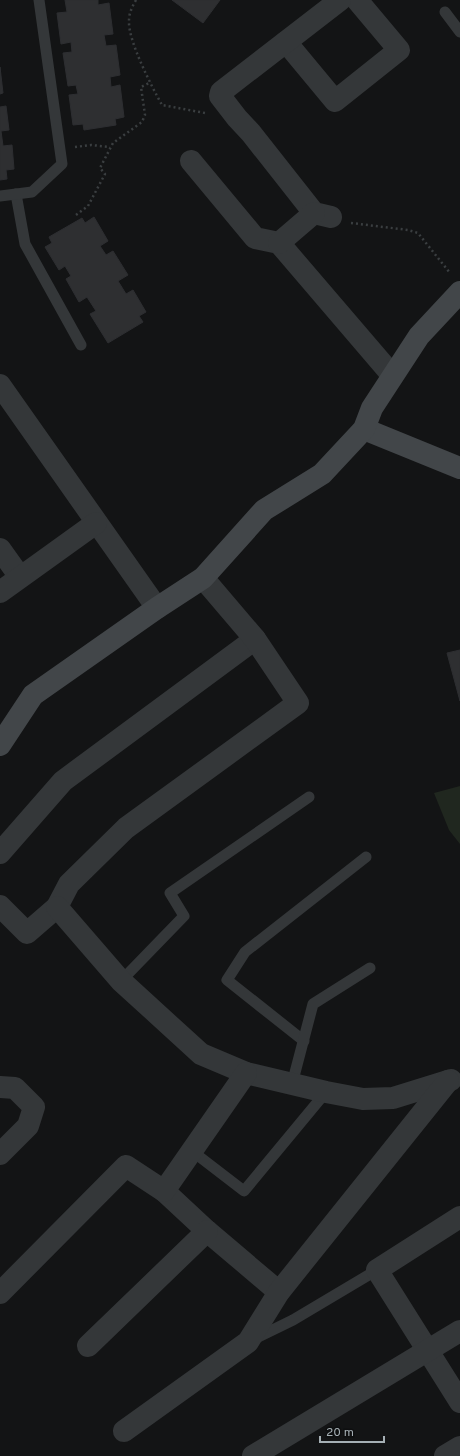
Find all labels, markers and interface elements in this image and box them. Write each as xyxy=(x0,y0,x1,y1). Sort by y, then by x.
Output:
scale bar xyxy=(320,1418,384,1444)
text: 20 m xyxy=(326,1425,354,1441)

